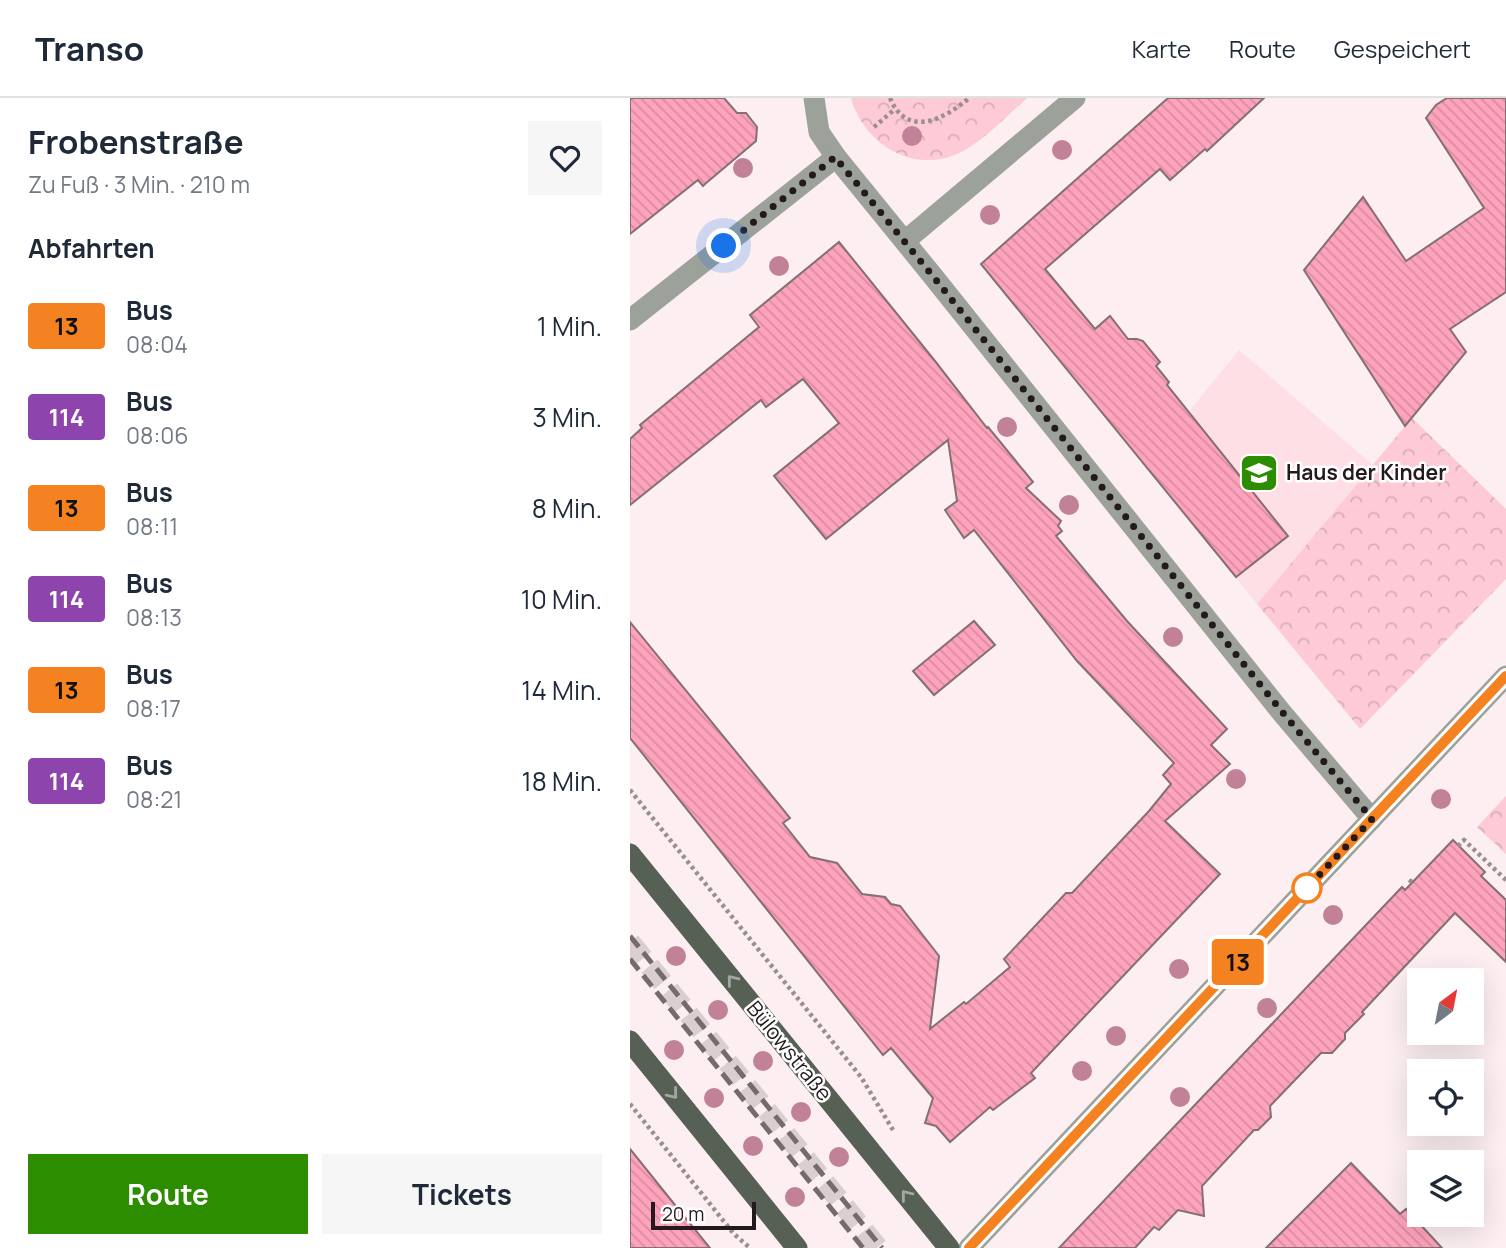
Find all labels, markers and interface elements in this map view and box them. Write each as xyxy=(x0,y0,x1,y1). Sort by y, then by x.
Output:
text: Transo xyxy=(35,26,144,71)
text: Karte xyxy=(1132,32,1191,65)
text: Route xyxy=(1229,32,1296,65)
text: Gespeichert xyxy=(1334,32,1471,65)
text: Frobenstraße xyxy=(28,119,244,164)
button: heart xyxy=(528,121,602,195)
text: Zu Fuß · 3 Min. · 210 m xyxy=(28,168,250,200)
your location xyxy=(706,228,741,263)
text: Abfahrten xyxy=(28,230,155,266)
text: Bus xyxy=(126,292,173,328)
text: 1 Min. xyxy=(537,308,602,344)
text: 13 xyxy=(54,309,79,342)
text: 08:04 xyxy=(126,328,188,360)
text: Bus xyxy=(126,383,173,419)
text: 3 Min. xyxy=(532,399,602,435)
text: 114 xyxy=(49,400,84,433)
text: 08:06 xyxy=(126,419,189,451)
school or university icon: Haus der Kinder xyxy=(1238,452,1280,494)
place label: Haus der Kinder xyxy=(1286,458,1447,486)
text: Bus xyxy=(126,474,173,510)
text: 8 Min. xyxy=(532,490,602,526)
text: 13 xyxy=(54,491,79,524)
text: 08:11 xyxy=(126,510,178,542)
text: Bus xyxy=(126,565,173,601)
text: 10 Min. xyxy=(521,581,602,617)
text: 114 xyxy=(49,582,84,615)
text: 08:13 xyxy=(126,601,182,633)
text: Bus xyxy=(126,656,173,692)
text: 14 Min. xyxy=(521,672,602,708)
text: 13 xyxy=(54,673,79,706)
text: 08:17 xyxy=(126,692,181,724)
text: Bus xyxy=(126,747,173,783)
text: 18 Min. xyxy=(522,763,602,799)
text: 114 xyxy=(49,764,84,797)
text: 08:21 xyxy=(126,783,182,815)
unlabelled marker xyxy=(1292,873,1322,903)
line badge: 13 xyxy=(1206,939,1270,985)
text: 13 xyxy=(1226,945,1250,978)
north arrow xyxy=(1407,968,1484,1045)
map controls xyxy=(1407,968,1484,1227)
one-way arrow xyxy=(728,976,740,989)
street label: Bülowstraße xyxy=(741,995,839,1106)
button: locate xyxy=(1407,1059,1484,1136)
one-way arrow xyxy=(664,1087,677,1099)
button: layers xyxy=(1407,1150,1484,1227)
button: Route xyxy=(28,1154,308,1234)
button: Tickets xyxy=(322,1154,602,1234)
one-way arrow xyxy=(902,1190,914,1203)
scale bar xyxy=(651,1199,756,1231)
text: 20 m xyxy=(662,1201,704,1227)

